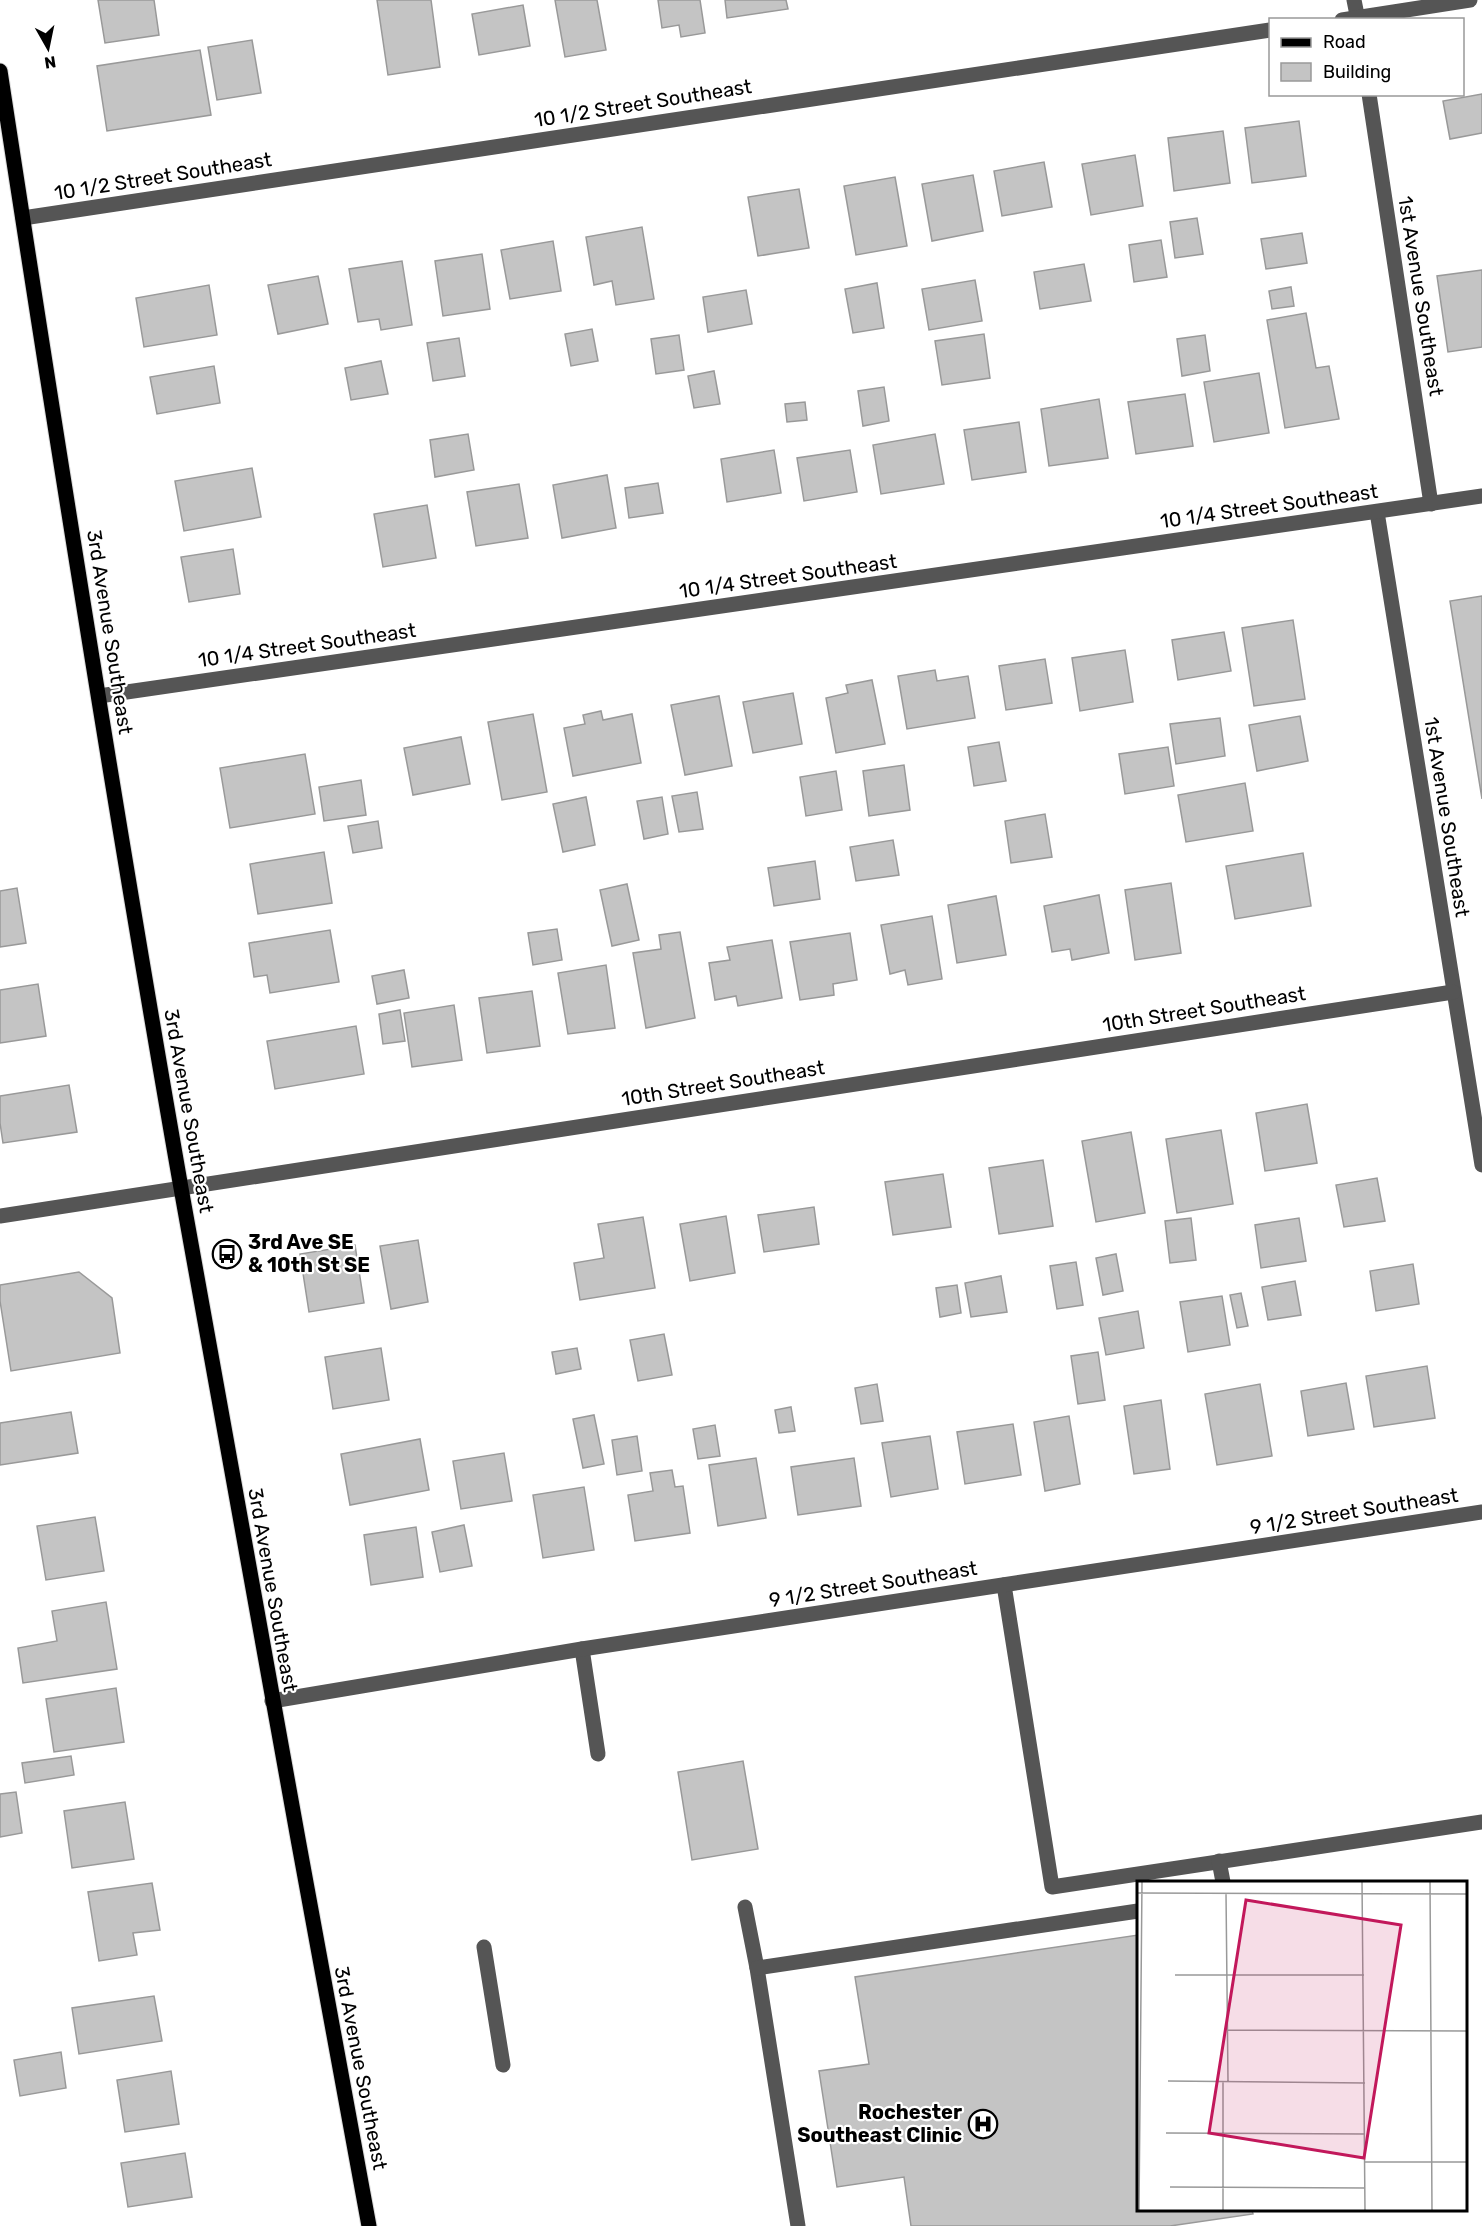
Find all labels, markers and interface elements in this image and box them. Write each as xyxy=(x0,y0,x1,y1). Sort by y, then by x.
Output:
north arrow xyxy=(18,18,78,78)
legend xyxy=(1269,18,1464,96)
text: Road xyxy=(1323,31,1366,53)
text: N xyxy=(43,52,57,73)
text: Building xyxy=(1323,61,1391,83)
street label: 10 1/2 Street Southeast xyxy=(533,74,754,132)
street label: 10 1/2 Street Southeast xyxy=(53,147,274,205)
street label: 1st Avenue Southeast xyxy=(1393,194,1449,398)
street label: 10 1/4 Street Southeast xyxy=(1159,479,1380,533)
street label: 3rd Avenue Southeast xyxy=(82,528,138,736)
street label: 10 1/4 Street Southeast xyxy=(678,549,899,603)
street label: 10 1/4 Street Southeast xyxy=(197,618,418,672)
street label: 1st Avenue Southeast xyxy=(1419,715,1475,919)
street label: 10th Street Southeast xyxy=(1101,981,1307,1037)
street label: 3rd Avenue Southeast xyxy=(159,1007,219,1215)
street label: 10th Street Southeast xyxy=(620,1055,826,1111)
place label: 3rd Ave SE & 10th St SE xyxy=(248,1230,370,1277)
bus stop icon: 3rd Ave SE & 10th St SE xyxy=(211,1238,243,1270)
street label: 9 1/2 Street Southeast xyxy=(1248,1483,1460,1539)
street label: 3rd Avenue Southeast xyxy=(243,1486,303,1694)
street label: 9 1/2 Street Southeast xyxy=(767,1556,979,1612)
inset map xyxy=(1137,1881,1467,2211)
street label: 3rd Avenue Southeast xyxy=(329,1964,393,2172)
place label: Rochester Southeast Clinic xyxy=(797,2100,962,2147)
hospital icon: Rochester Southeast Clinic xyxy=(967,2108,999,2140)

